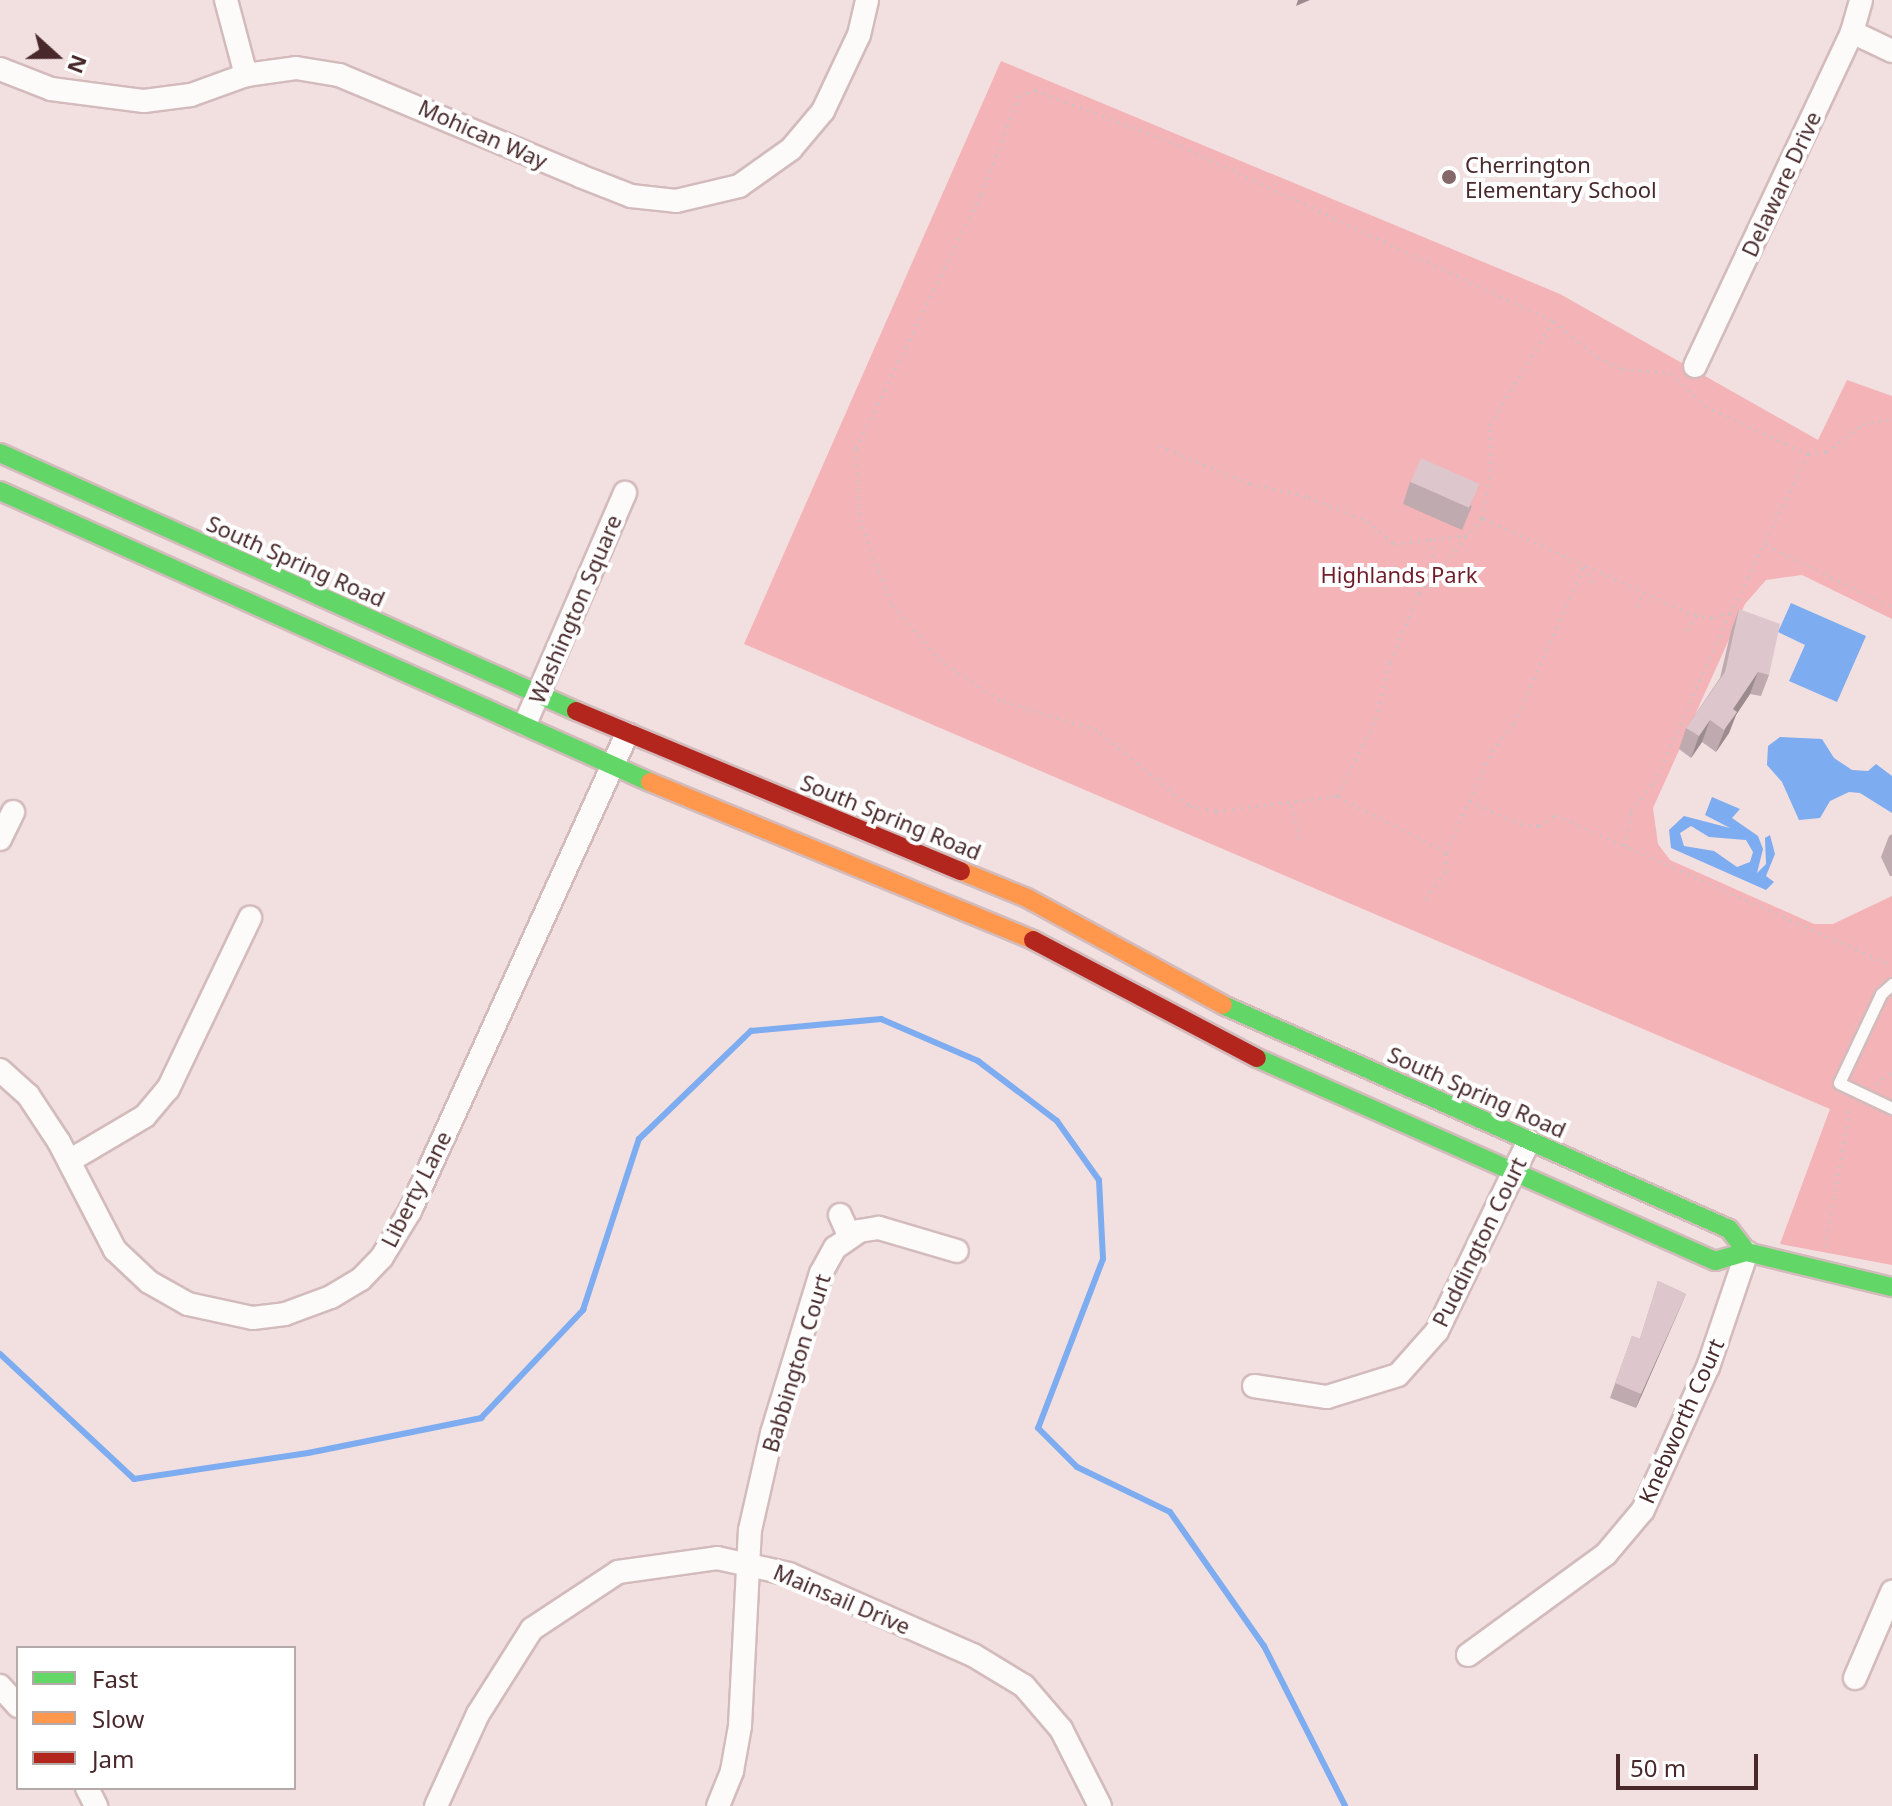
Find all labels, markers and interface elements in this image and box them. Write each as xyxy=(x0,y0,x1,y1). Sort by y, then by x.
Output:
north arrow xyxy=(16,16,96,96)
text: N xyxy=(61,51,96,78)
street label: Mohican Way xyxy=(414,94,552,174)
street label: Delaware Drive xyxy=(1736,107,1826,261)
place label: Cherrington Elementary School xyxy=(1465,151,1657,202)
marker: Cherrington Elementary School xyxy=(1440,168,1458,186)
street label: South Spring Road xyxy=(203,510,389,612)
street label: Washington Square xyxy=(523,511,627,707)
park label: Highlands Park xyxy=(1321,562,1477,588)
street label: South Spring Road xyxy=(797,769,985,865)
street label: South Spring Road xyxy=(1384,1041,1570,1143)
street label: Liberty Lane xyxy=(375,1126,457,1252)
street label: Puddington Court xyxy=(1427,1153,1531,1331)
street label: Babbington Court xyxy=(756,1271,836,1455)
street label: Knebworth Court xyxy=(1633,1335,1729,1507)
street label: Mainsail Drive xyxy=(770,1558,914,1640)
legend xyxy=(16,1646,296,1790)
text: Fast xyxy=(92,1662,138,1695)
text: Slow xyxy=(92,1702,144,1735)
scale bar xyxy=(1620,1738,1762,1788)
text: Jam xyxy=(92,1742,134,1775)
text: 50 m xyxy=(1630,1751,1686,1784)

